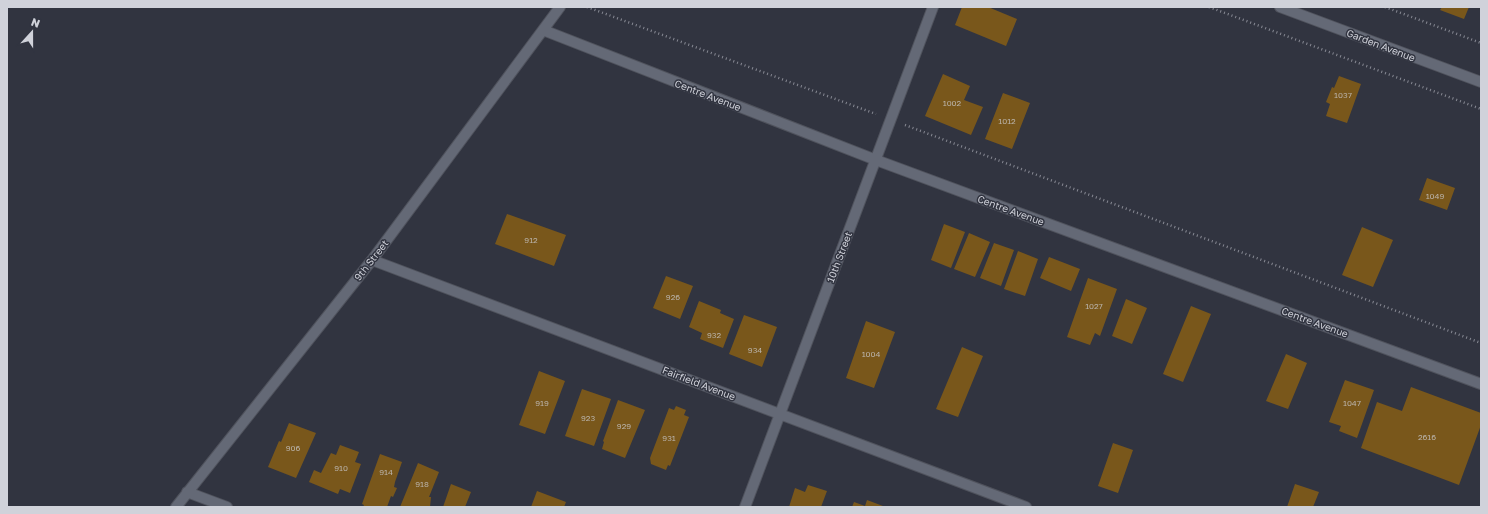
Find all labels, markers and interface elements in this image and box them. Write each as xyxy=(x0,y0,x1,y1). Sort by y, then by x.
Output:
north arrow xyxy=(12,12,52,52)
text: N xyxy=(30,15,42,30)
street label: Garden Avenue xyxy=(1345,26,1417,64)
street label: Centre Avenue xyxy=(673,77,743,113)
house number: 1037 xyxy=(1334,90,1352,100)
house number: 1002 xyxy=(943,98,962,108)
house number: 1012 xyxy=(998,116,1016,126)
house number: 1049 xyxy=(1426,191,1444,201)
street label: Centre Avenue xyxy=(976,192,1046,228)
street label: 10th Street xyxy=(824,230,854,284)
house number: 912 xyxy=(524,235,538,245)
street label: 9th Street xyxy=(351,237,391,283)
house number: 926 xyxy=(666,292,680,302)
house number: 1027 xyxy=(1085,301,1103,311)
street label: Centre Avenue xyxy=(1280,304,1350,340)
house number: 932 xyxy=(707,330,721,340)
house number: 934 xyxy=(748,345,762,355)
house number: 1004 xyxy=(862,349,880,359)
street label: Fairfield Avenue xyxy=(661,364,737,403)
house number: 919 xyxy=(535,398,549,408)
house number: 1047 xyxy=(1343,398,1361,408)
house number: 923 xyxy=(581,413,595,423)
house number: 929 xyxy=(617,421,631,431)
house number: 2616 xyxy=(1418,432,1436,442)
house number: 931 xyxy=(662,433,676,443)
house number: 906 xyxy=(286,443,300,453)
house number: 910 xyxy=(334,463,348,473)
house number: 914 xyxy=(379,467,393,477)
house number: 918 xyxy=(415,479,429,489)

